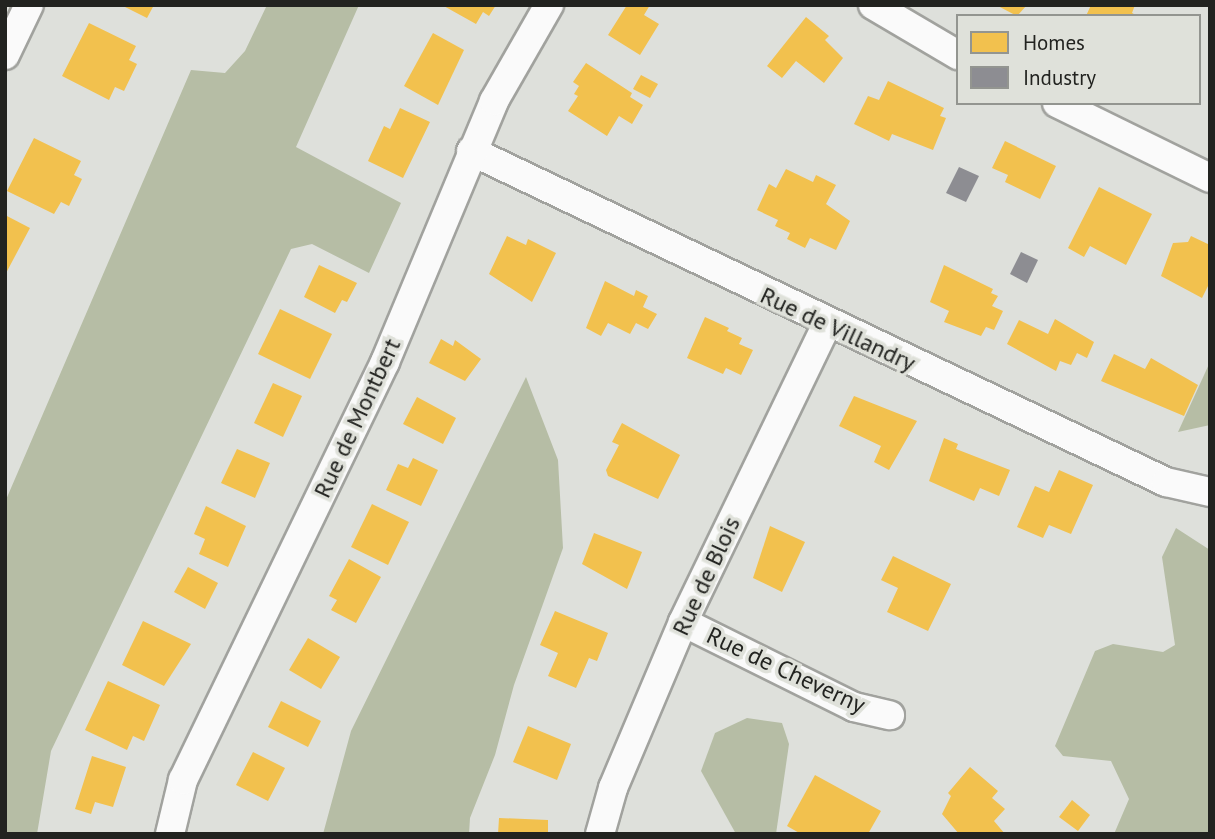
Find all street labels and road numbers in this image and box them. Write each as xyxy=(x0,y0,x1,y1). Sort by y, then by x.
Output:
street label: Rue de Villandry xyxy=(756,280,920,378)
street label: Rue de Montbert xyxy=(308,334,406,502)
street label: Rue de Blois xyxy=(666,512,746,640)
street label: Rue de Cheverny xyxy=(702,621,870,719)

